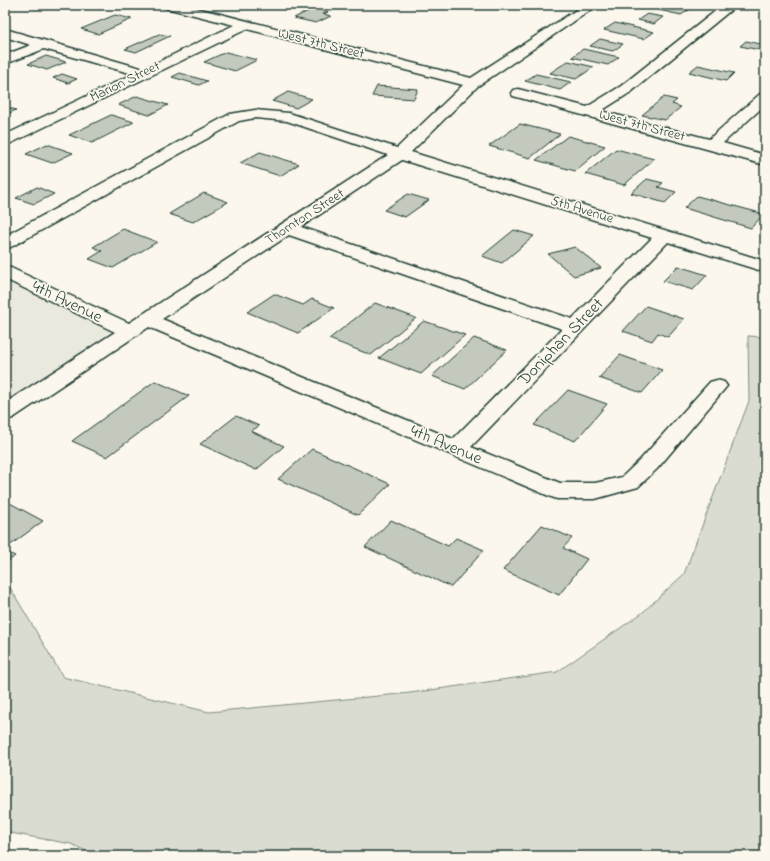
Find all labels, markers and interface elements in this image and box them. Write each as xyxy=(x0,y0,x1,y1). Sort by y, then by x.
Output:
street label: West 7th Street xyxy=(276,23,367,65)
street label: Marion Street xyxy=(86,56,164,108)
street label: West 7th Street xyxy=(597,104,688,148)
street label: Thornton Street xyxy=(261,183,349,251)
street label: 5th Avenue xyxy=(548,190,617,230)
street label: 4th Avenue xyxy=(27,274,107,330)
street label: Doniphan Street xyxy=(512,292,610,392)
street label: 4th Avenue xyxy=(406,419,486,471)

